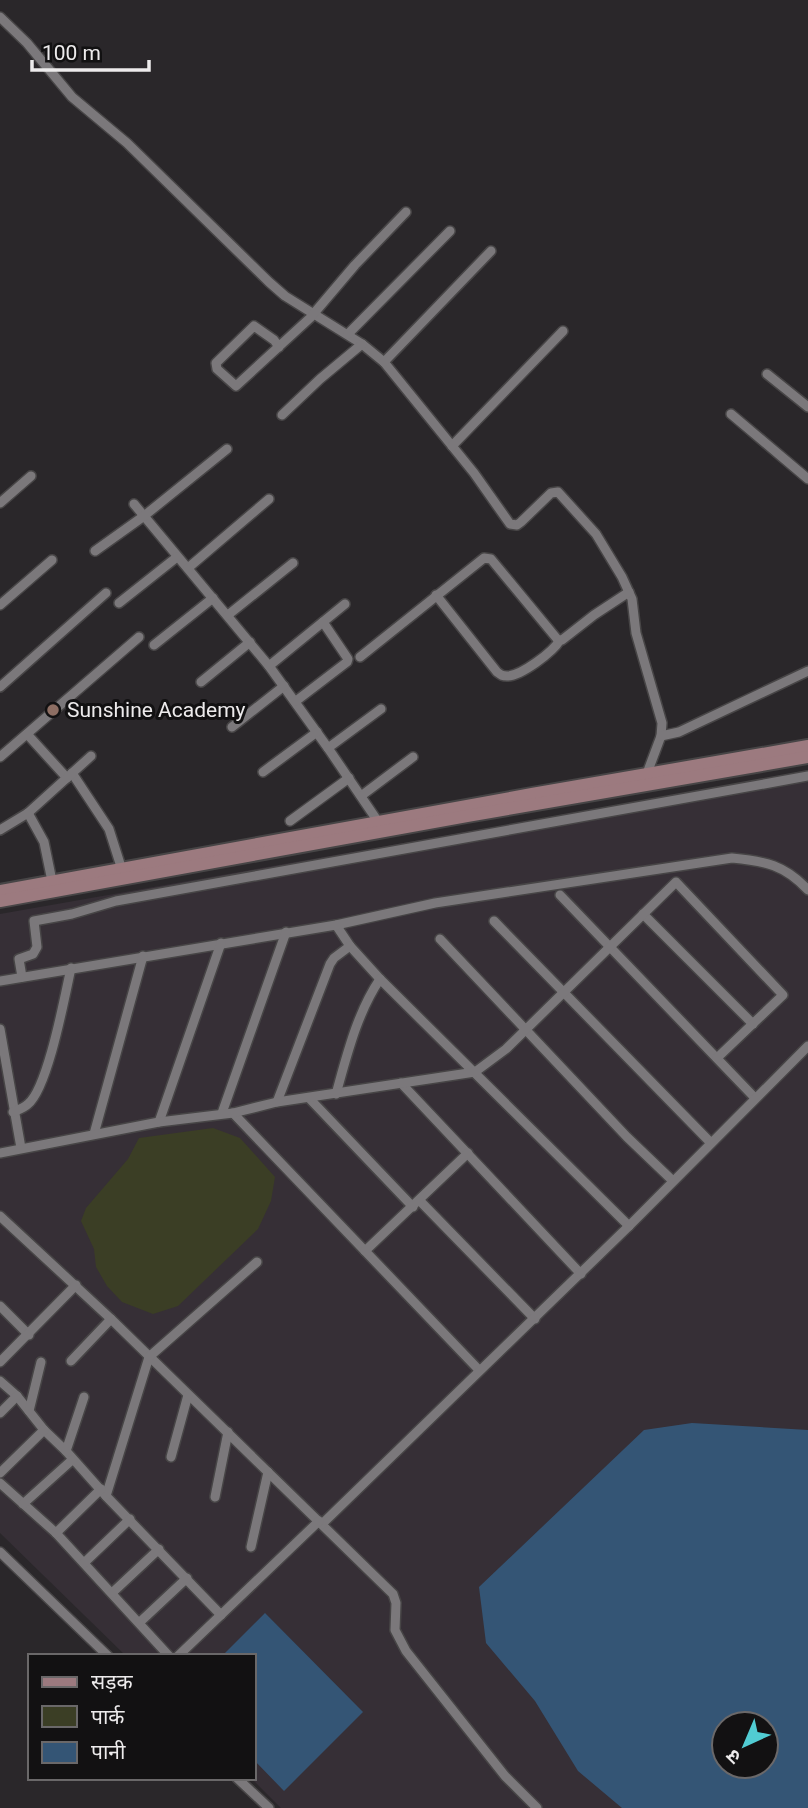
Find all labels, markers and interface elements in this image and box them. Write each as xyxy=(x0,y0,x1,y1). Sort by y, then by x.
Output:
scale bar xyxy=(32,28,149,72)
text: 100 m xyxy=(42,41,101,65)
place label: Sunshine Academy xyxy=(67,698,246,722)
marker: Sunshine Academy xyxy=(45,702,61,718)
legend xyxy=(28,1654,256,1780)
text: सड़क xyxy=(91,1670,133,1694)
text: पार्क xyxy=(91,1705,125,1729)
north arrow xyxy=(710,1710,780,1780)
text: पानी xyxy=(91,1740,126,1764)
text: उ xyxy=(721,1744,746,1769)

